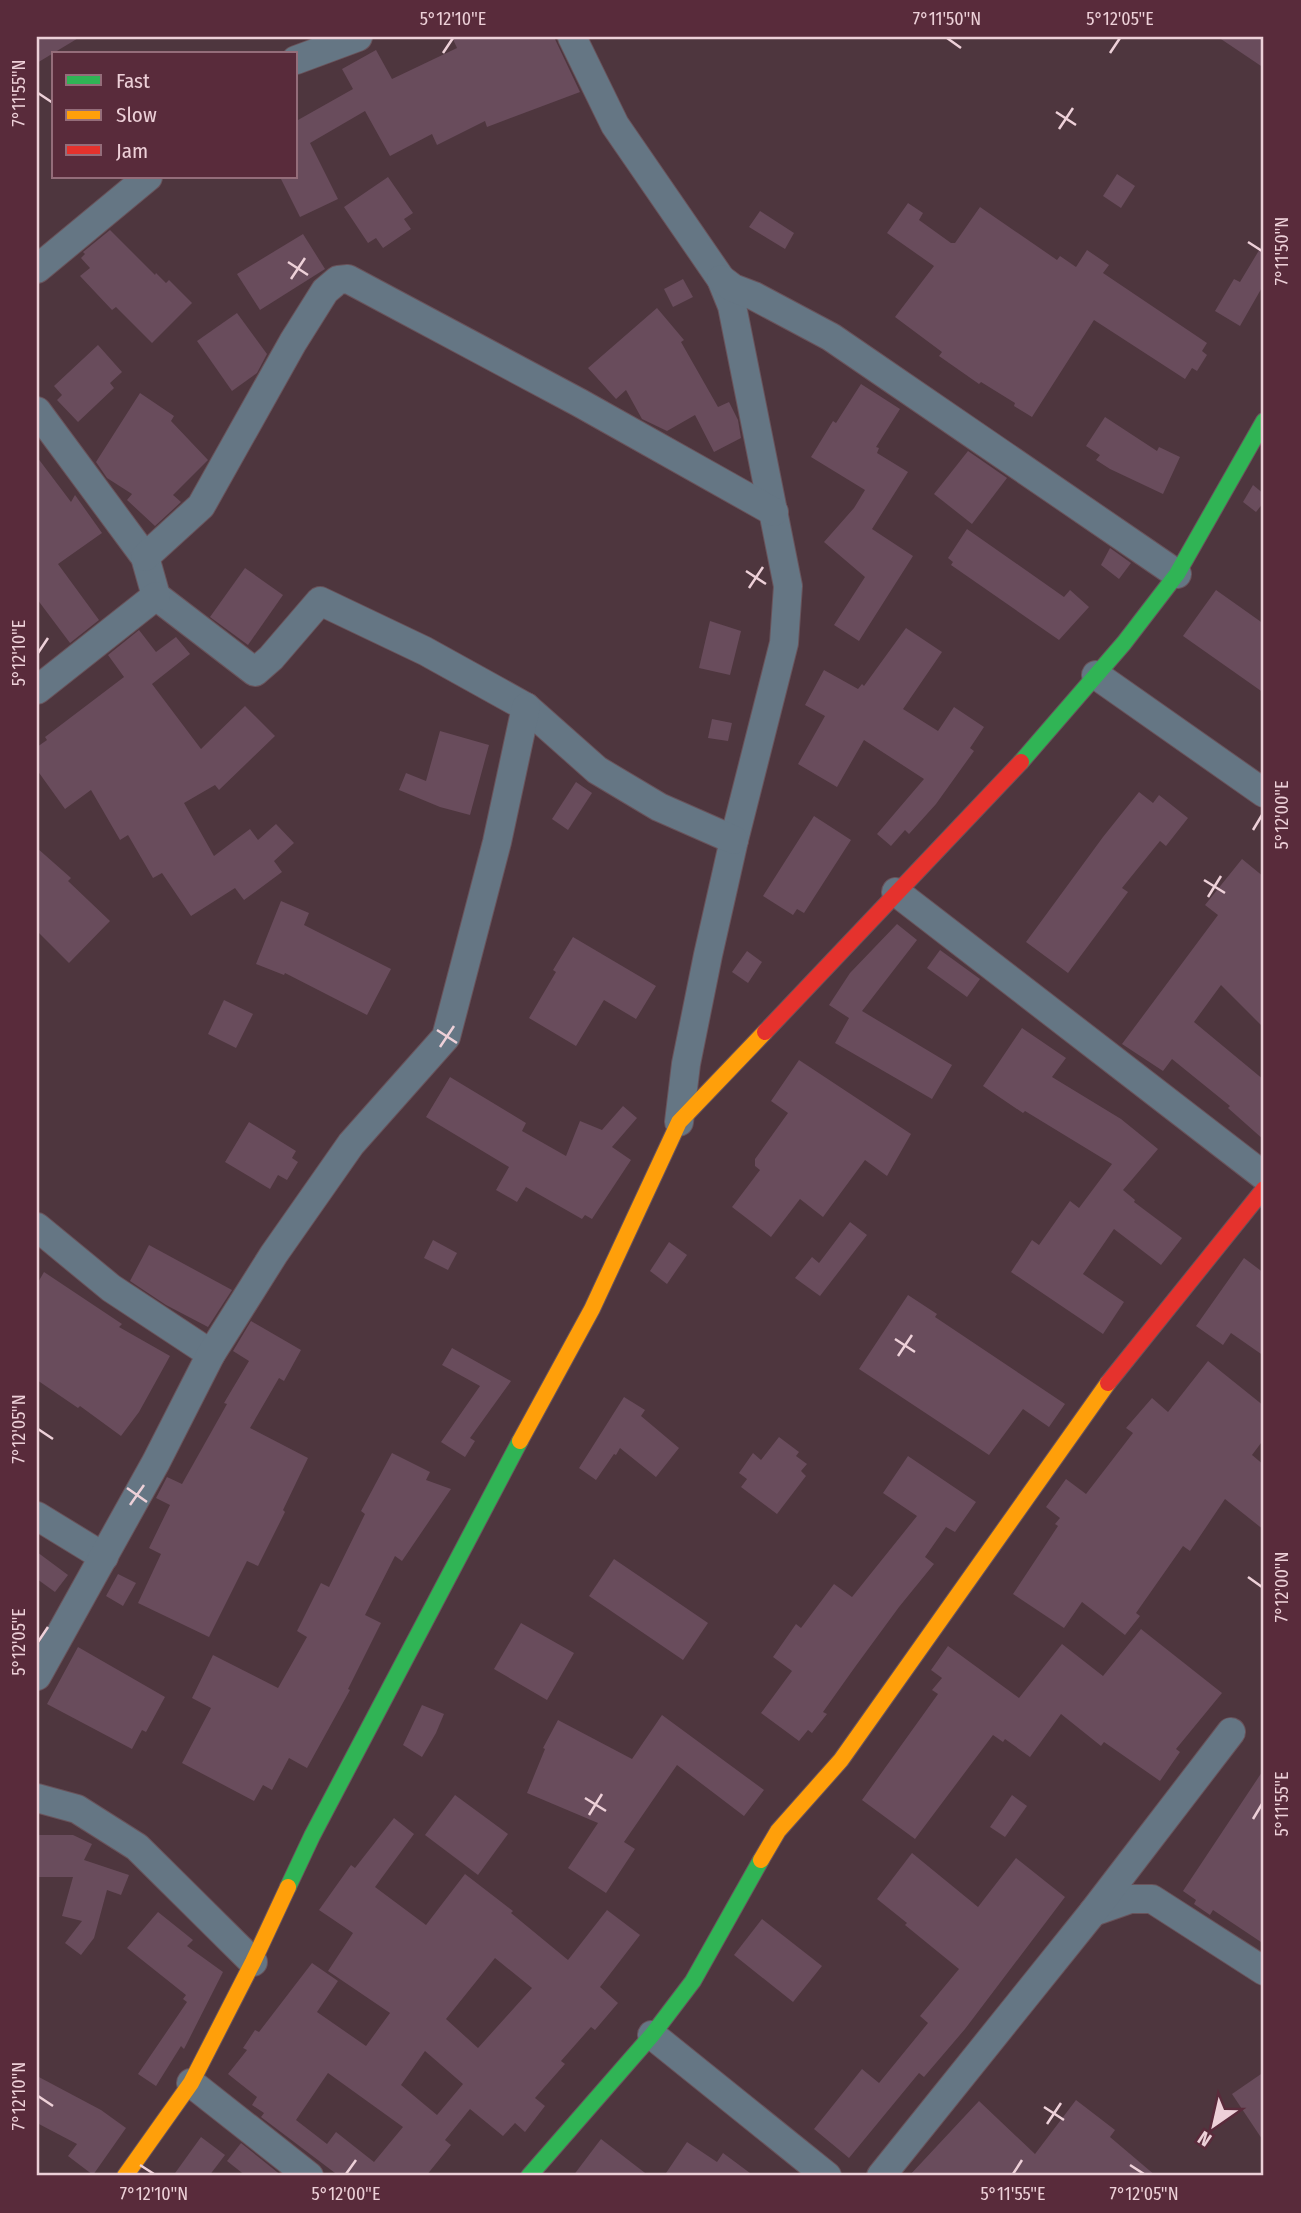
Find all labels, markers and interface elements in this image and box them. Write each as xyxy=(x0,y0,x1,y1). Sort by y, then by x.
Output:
text: 5°12'10"E xyxy=(420,8,486,30)
text: 7°11'50"N xyxy=(913,8,981,30)
text: 5°12'05"E xyxy=(1086,8,1154,30)
legend xyxy=(52,52,298,178)
text: 7°11'55"N xyxy=(8,60,30,126)
text: Fast xyxy=(116,68,150,94)
text: Slow xyxy=(116,102,157,128)
text: Jam xyxy=(116,138,148,164)
text: 7°11'50"N xyxy=(1271,217,1293,285)
text: 5°12'10"E xyxy=(8,620,30,686)
text: 5°12'00"E xyxy=(1271,781,1293,849)
text: 7°12'05"N xyxy=(8,1394,30,1464)
text: 7°12'00"N xyxy=(1271,1552,1293,1622)
text: 5°12'05"E xyxy=(8,1608,30,1676)
text: 5°11'55"E xyxy=(1271,1771,1293,1837)
text: 7°12'10"N xyxy=(8,2062,30,2130)
north arrow xyxy=(1178,2090,1248,2160)
text: N xyxy=(1194,2126,1216,2151)
text: 7°12'10"N xyxy=(120,2183,188,2205)
text: 5°12'00"E xyxy=(312,2183,380,2205)
text: 5°11'55"E xyxy=(980,2183,1046,2205)
text: 7°12'05"N xyxy=(1109,2183,1179,2205)

